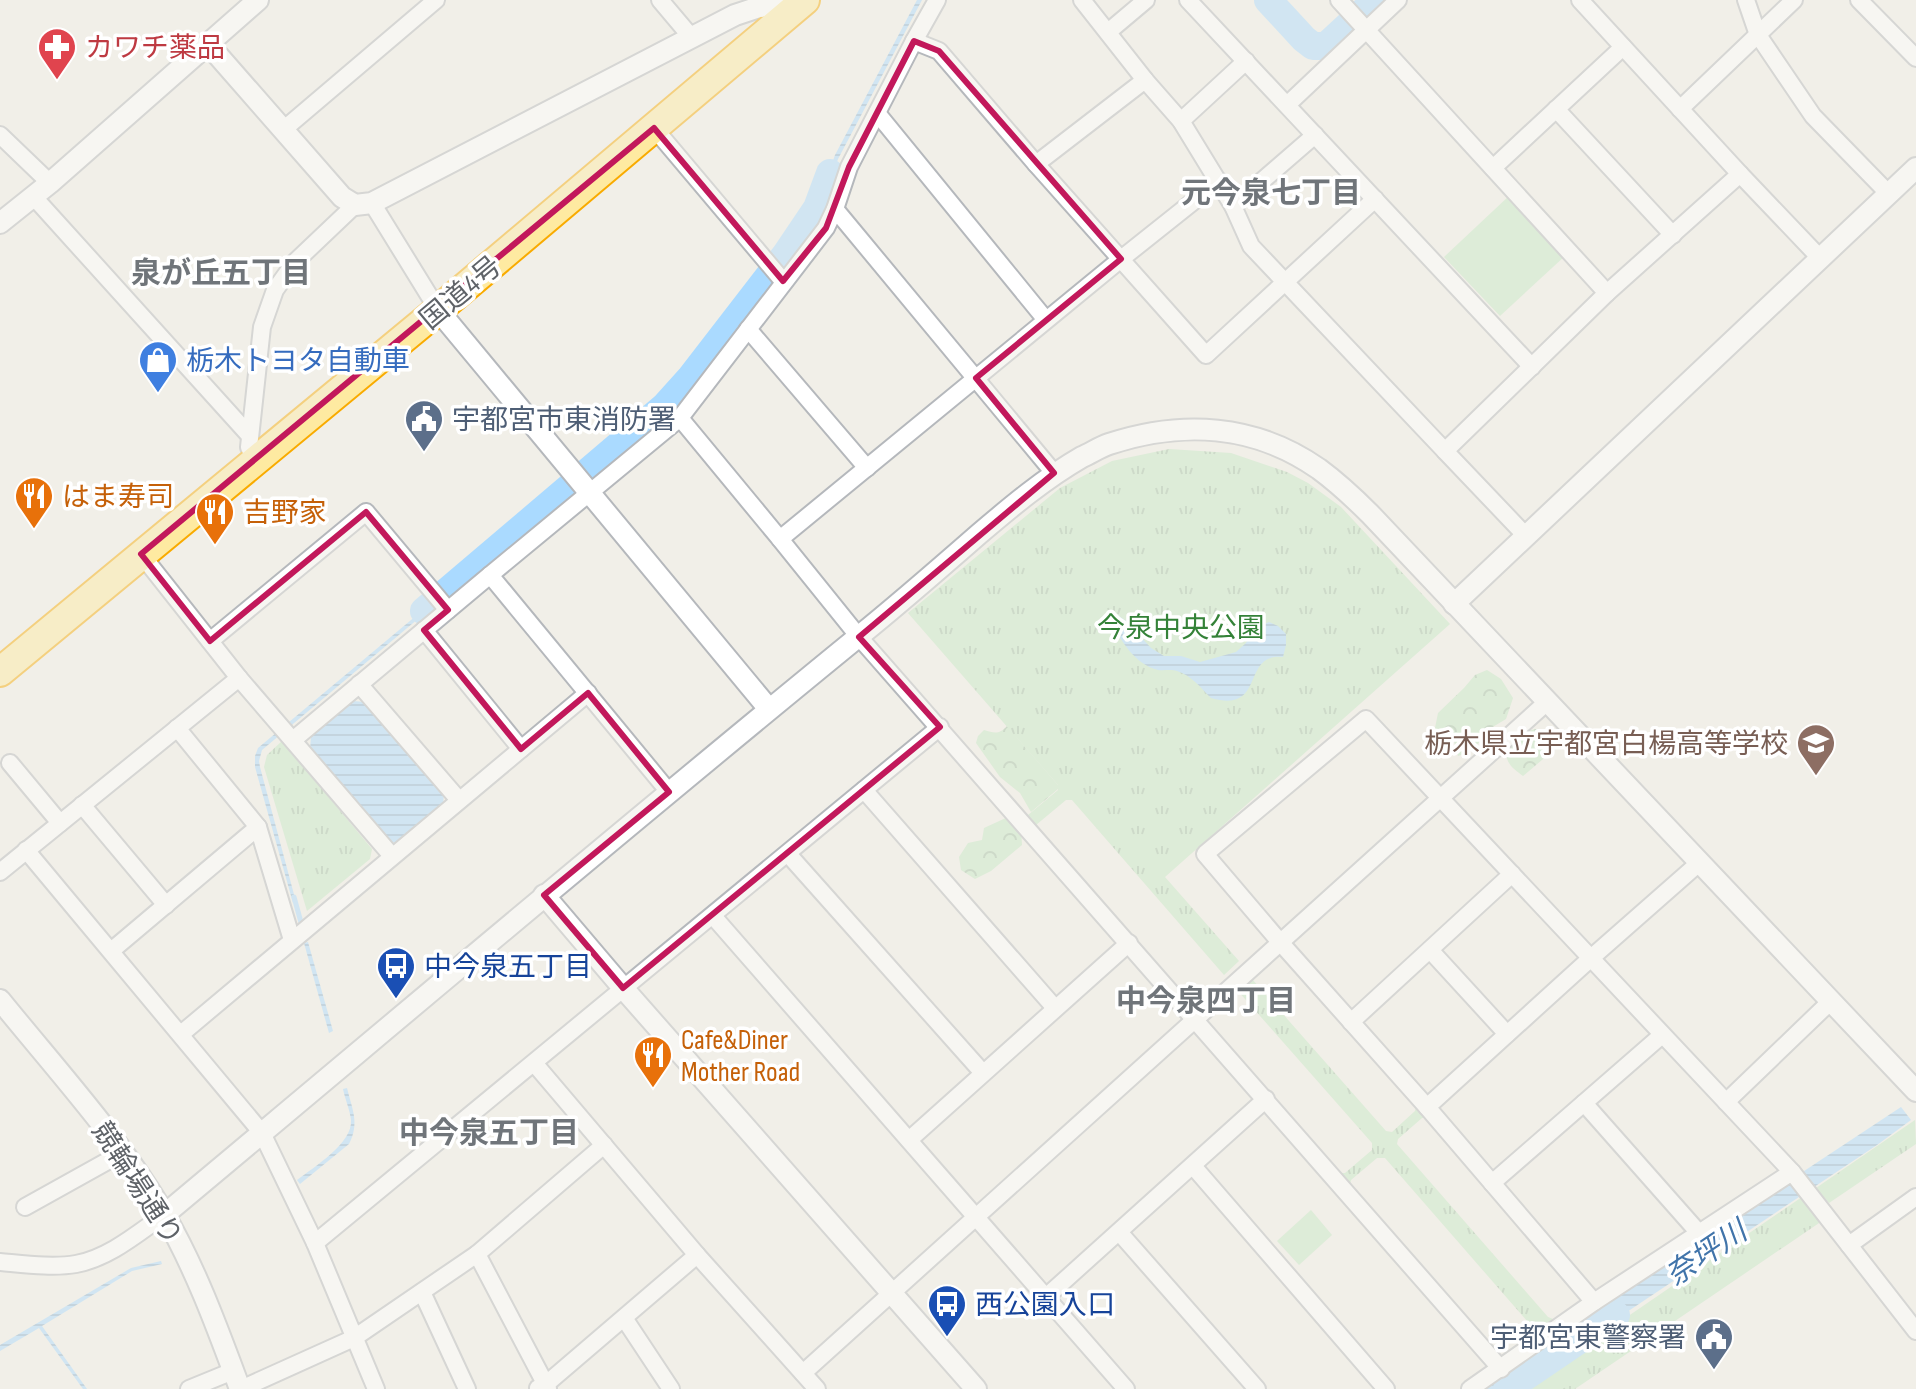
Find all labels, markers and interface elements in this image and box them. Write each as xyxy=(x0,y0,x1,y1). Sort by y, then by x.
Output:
pharmacy icon: カワチ薬品 xyxy=(36,26,78,81)
place label: カワチ薬品 xyxy=(85,32,225,65)
district label: 元今泉七丁目 xyxy=(1181,176,1361,212)
street label: 国道4号 xyxy=(414,250,508,337)
district label: 泉が丘五丁目 xyxy=(131,256,311,292)
shop icon: 栃木トヨタ自動車 xyxy=(137,339,179,394)
place label: 栃木トヨタ自動車 xyxy=(186,345,410,378)
public building icon: 宇都宮市東消防署 xyxy=(403,398,445,453)
place label: 宇都宮市東消防署 xyxy=(452,404,676,437)
restaurant icon: はま寿司 xyxy=(13,475,55,530)
place label: はま寿司 xyxy=(62,481,174,514)
restaurant icon: 吉野家 xyxy=(194,491,236,546)
place label: 吉野家 xyxy=(243,497,327,530)
park label: 今泉中央公園 xyxy=(1097,612,1265,645)
school or university icon: 栃木県立宇都宮白楊高等学校 xyxy=(1795,722,1837,777)
place label: 栃木県立宇都宮白楊高等学校 xyxy=(1424,728,1788,761)
bus stop icon: 中今泉五丁目 xyxy=(375,945,417,1000)
place label: 中今泉五丁目 xyxy=(424,951,592,984)
district label: 中今泉四丁目 xyxy=(1116,984,1296,1020)
place label: Cafe&Diner Mother Road xyxy=(681,1024,800,1089)
restaurant icon: Cafe&Diner Mother Road xyxy=(632,1034,674,1089)
street label: 競輪場通り xyxy=(85,1116,189,1252)
district label: 中今泉五丁目 xyxy=(399,1116,579,1152)
water label: 奈坪川 xyxy=(1659,1212,1756,1294)
bus stop icon: 西公園入口 xyxy=(926,1283,968,1338)
place label: 西公園入口 xyxy=(975,1289,1115,1322)
public building icon: 宇都宮東警察署 xyxy=(1693,1316,1735,1371)
place label: 宇都宮東警察署 xyxy=(1490,1322,1686,1355)

